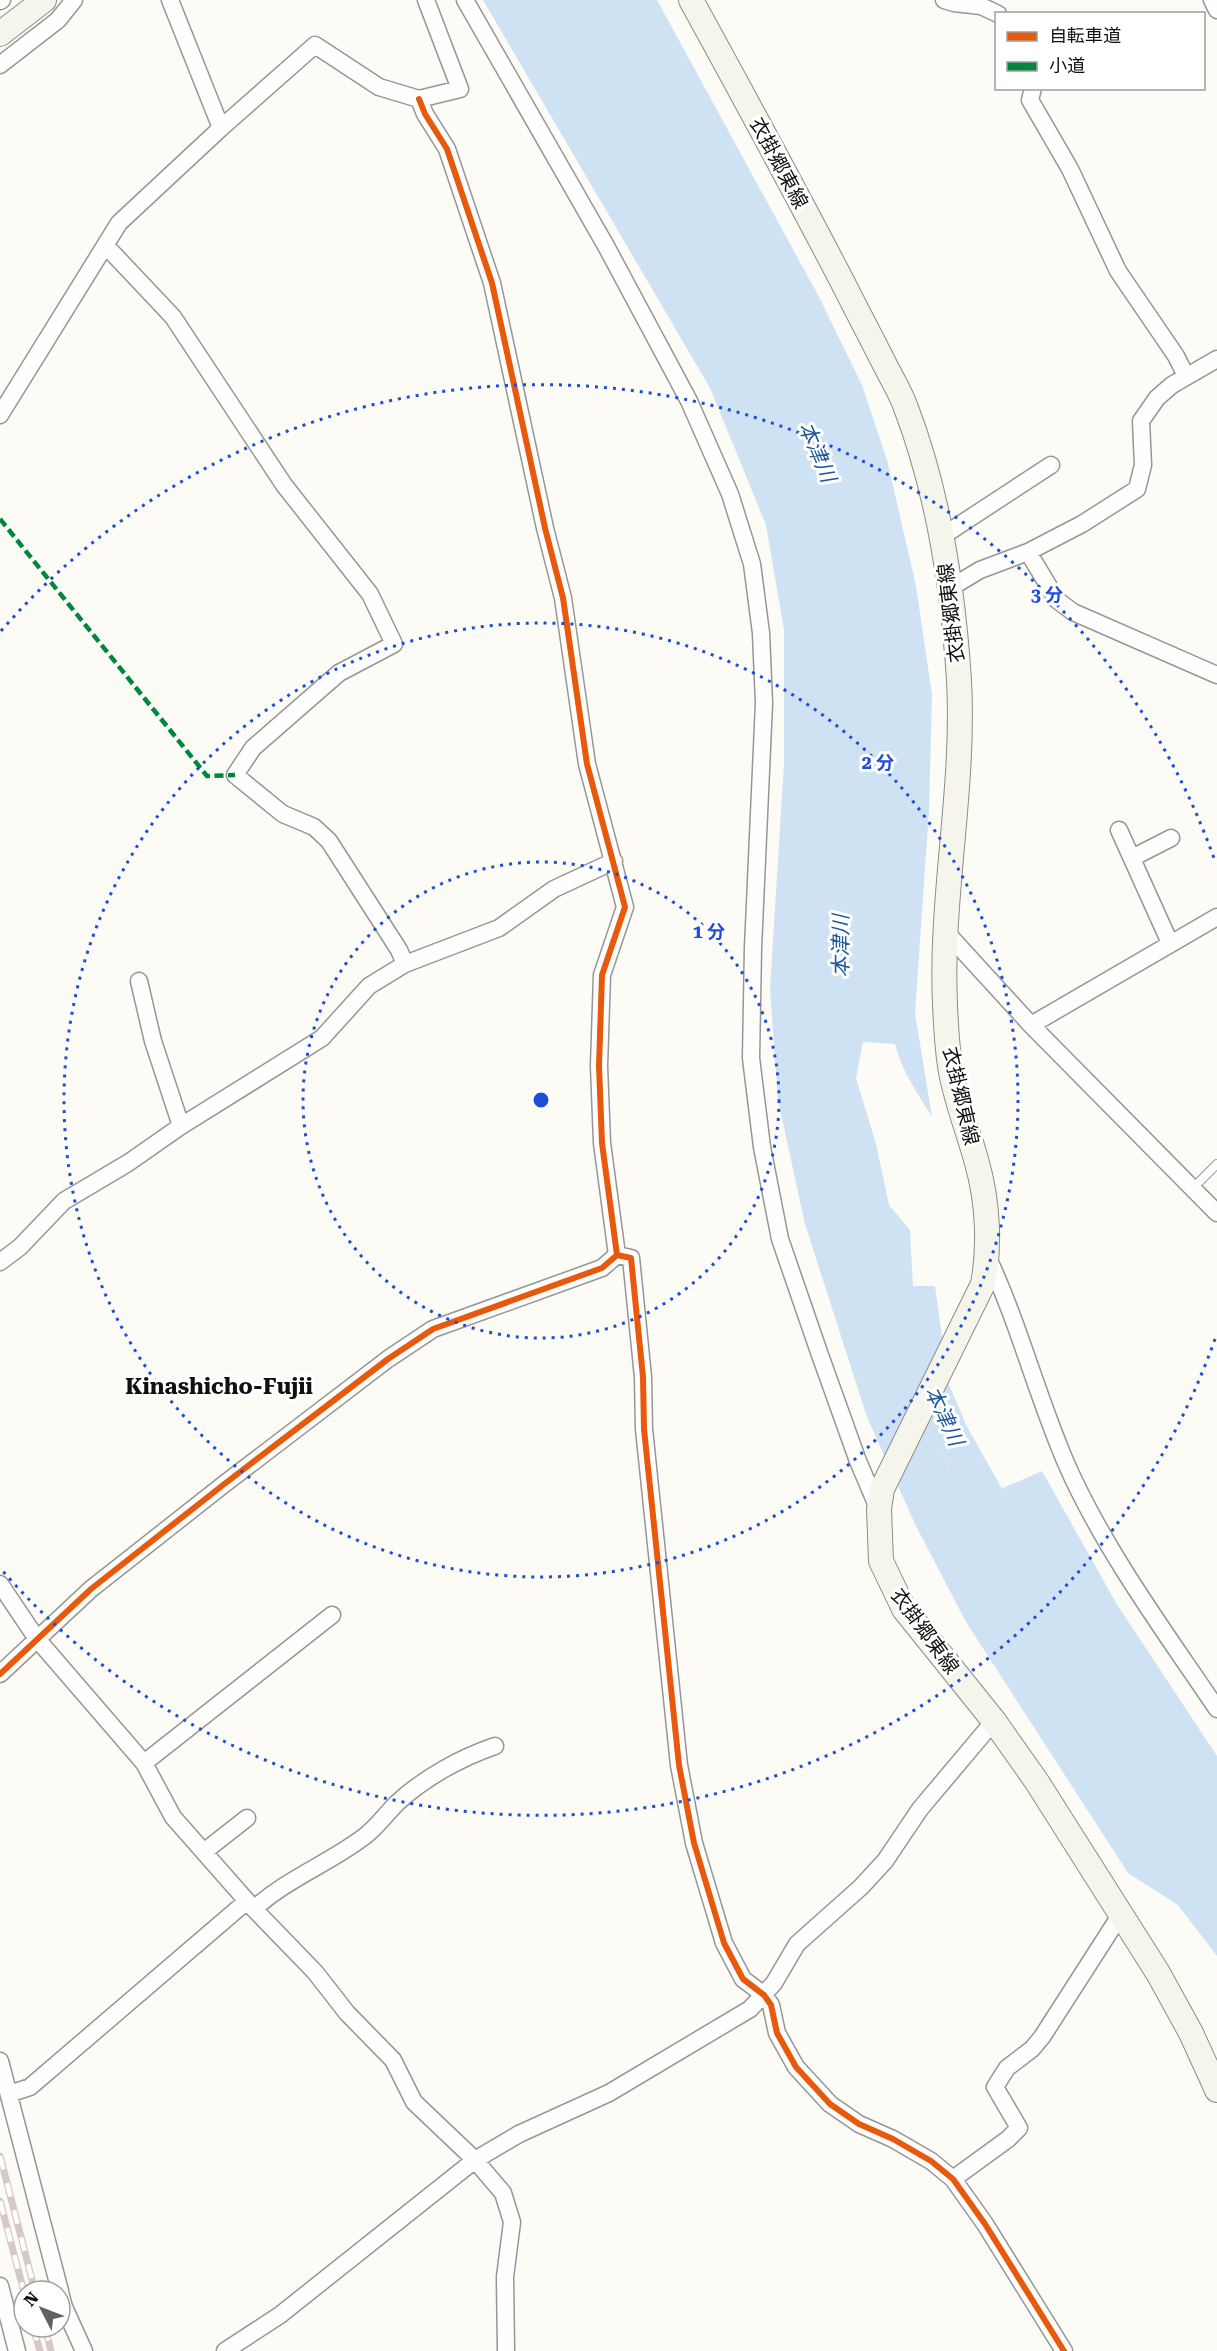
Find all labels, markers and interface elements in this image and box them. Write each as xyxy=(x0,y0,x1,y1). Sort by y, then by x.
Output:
legend xyxy=(995,12,1205,90)
text: 自転車道 xyxy=(1049,25,1121,46)
text: 小道 xyxy=(1049,55,1085,76)
street label: 衣掛郷東線 xyxy=(745,113,813,213)
water label: 本津川 xyxy=(794,418,841,488)
street label: 衣掛郷東線 xyxy=(933,562,969,664)
text: 3 分 xyxy=(1031,584,1063,605)
text: 2 分 xyxy=(862,752,894,773)
water label: 本津川 xyxy=(829,913,853,978)
text: 1 分 xyxy=(693,921,725,942)
street label: 衣掛郷東線 xyxy=(938,1045,984,1147)
centre of rings xyxy=(531,1090,551,1110)
district label: Kinashicho-Fujii xyxy=(125,1374,313,1399)
water label: 本津川 xyxy=(920,1382,969,1451)
street label: 衣掛郷東線 xyxy=(886,1583,964,1679)
north arrow xyxy=(12,2279,72,2339)
text: N xyxy=(20,2288,42,2310)

